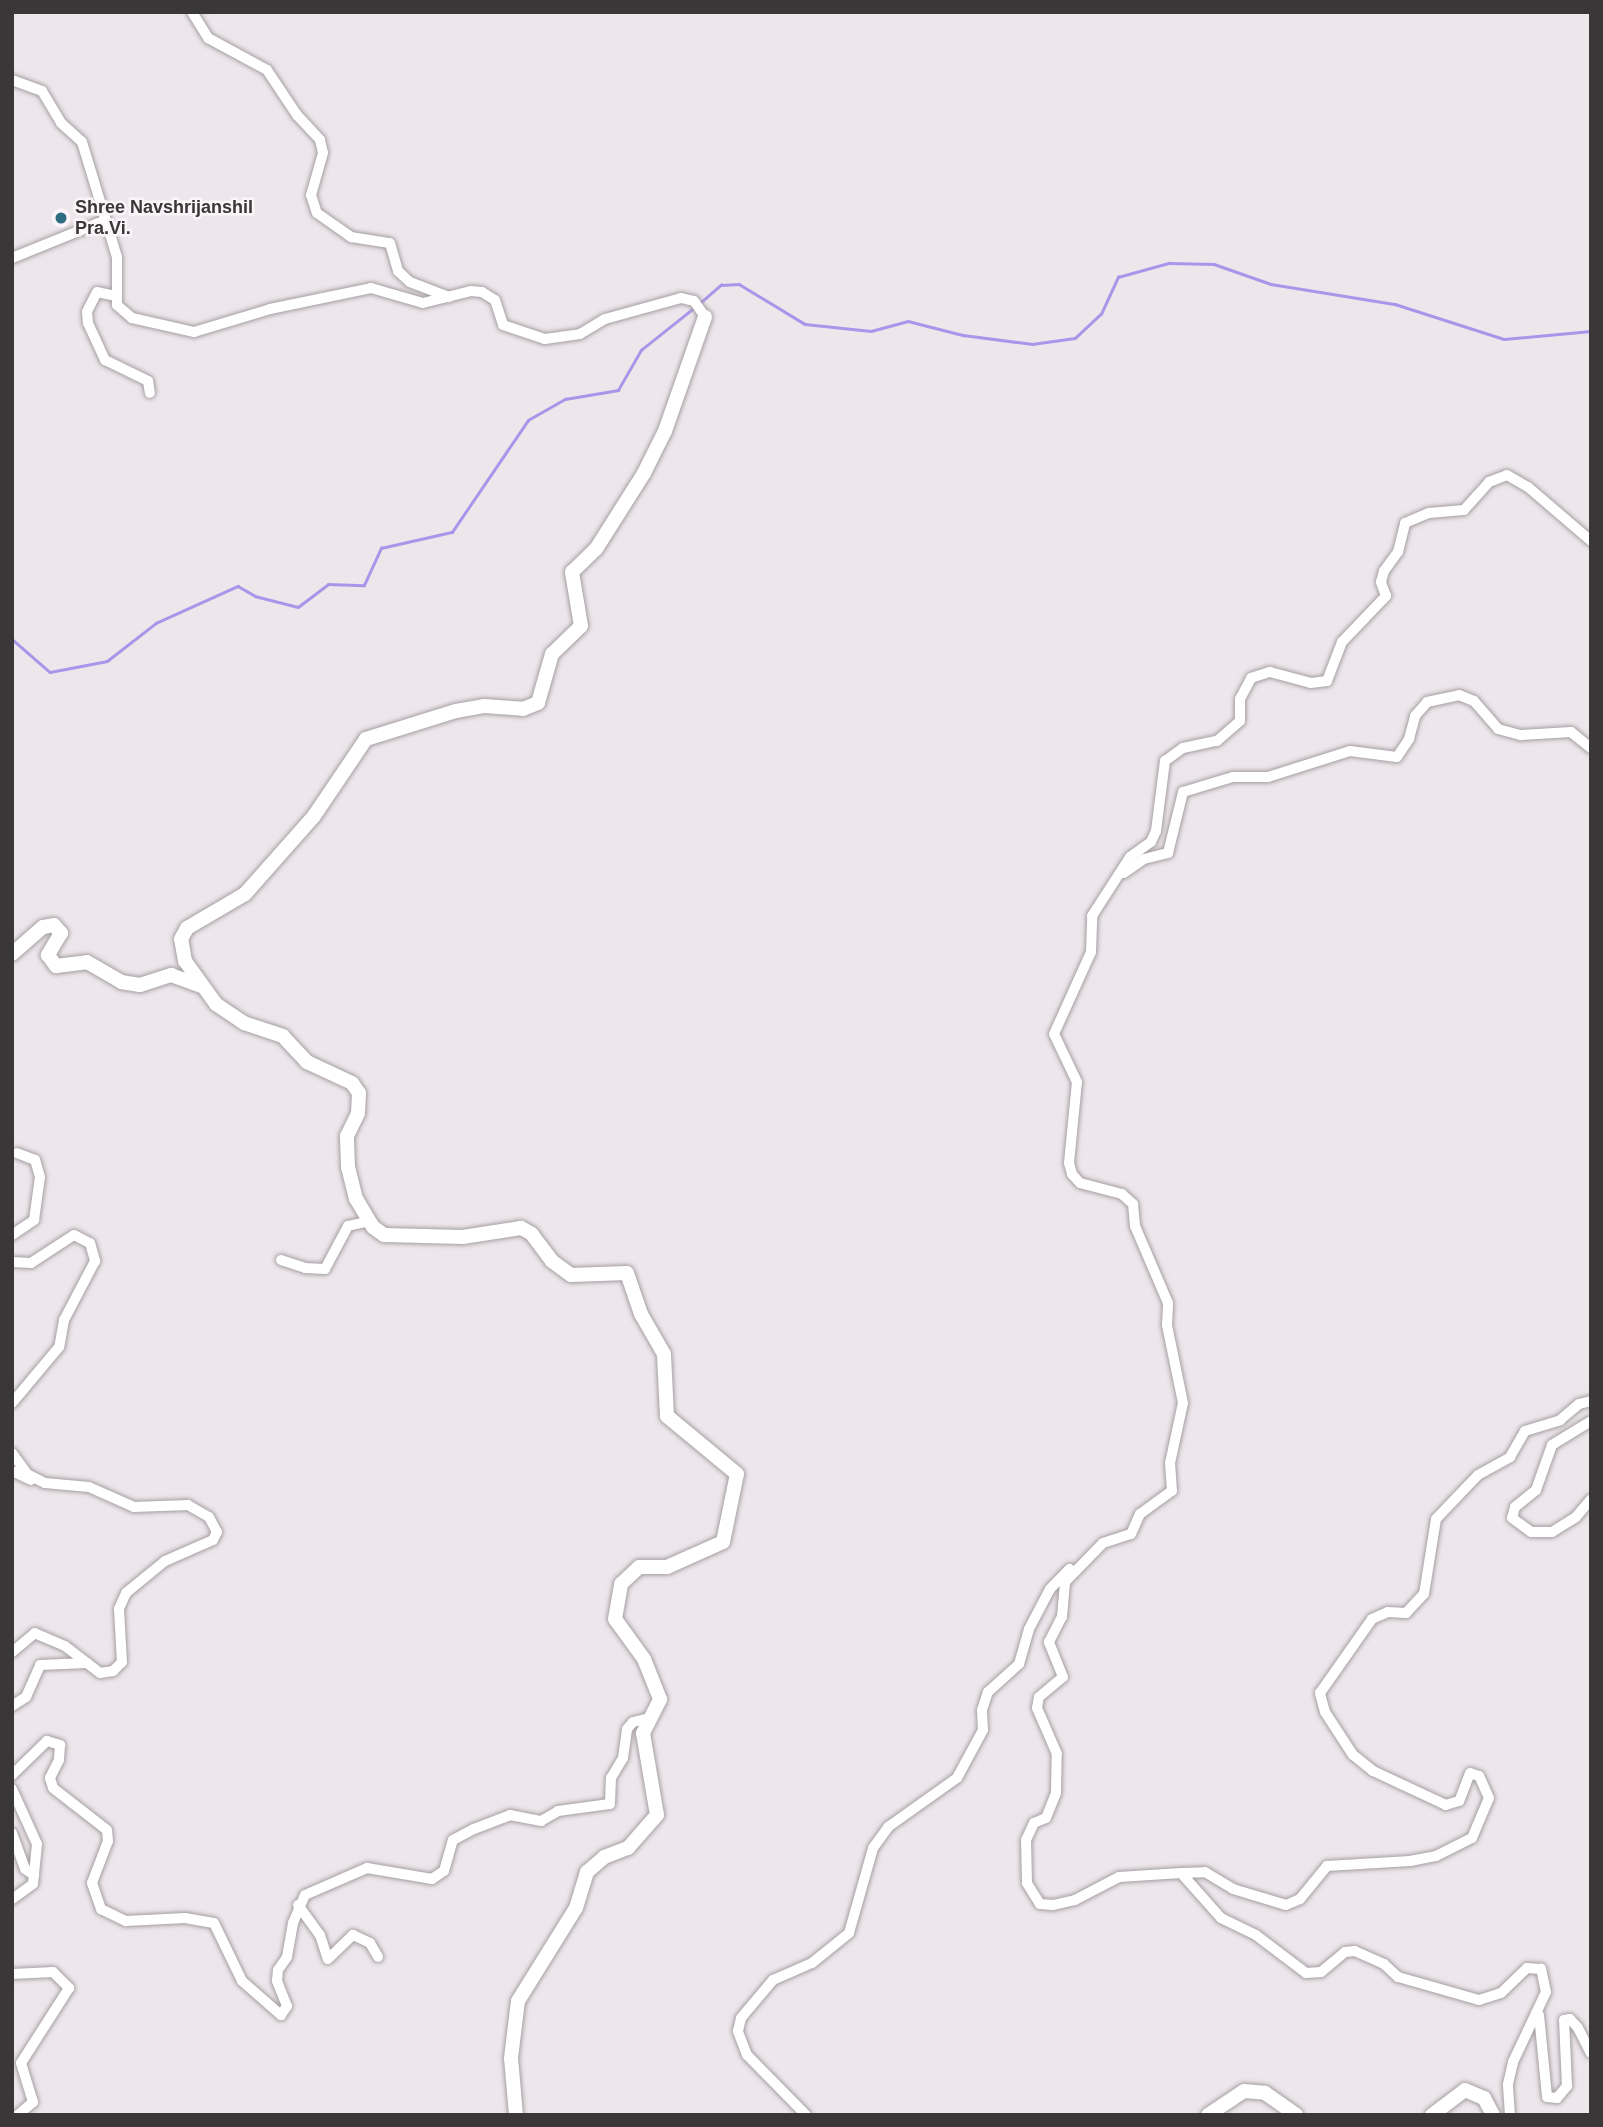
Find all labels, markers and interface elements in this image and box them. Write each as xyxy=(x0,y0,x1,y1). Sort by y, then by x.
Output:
place label: Shree Navshrijanshil Pra.Vi. xyxy=(75,197,253,240)
marker: Shree Navshrijanshil Pra.Vi. xyxy=(53,210,69,226)

